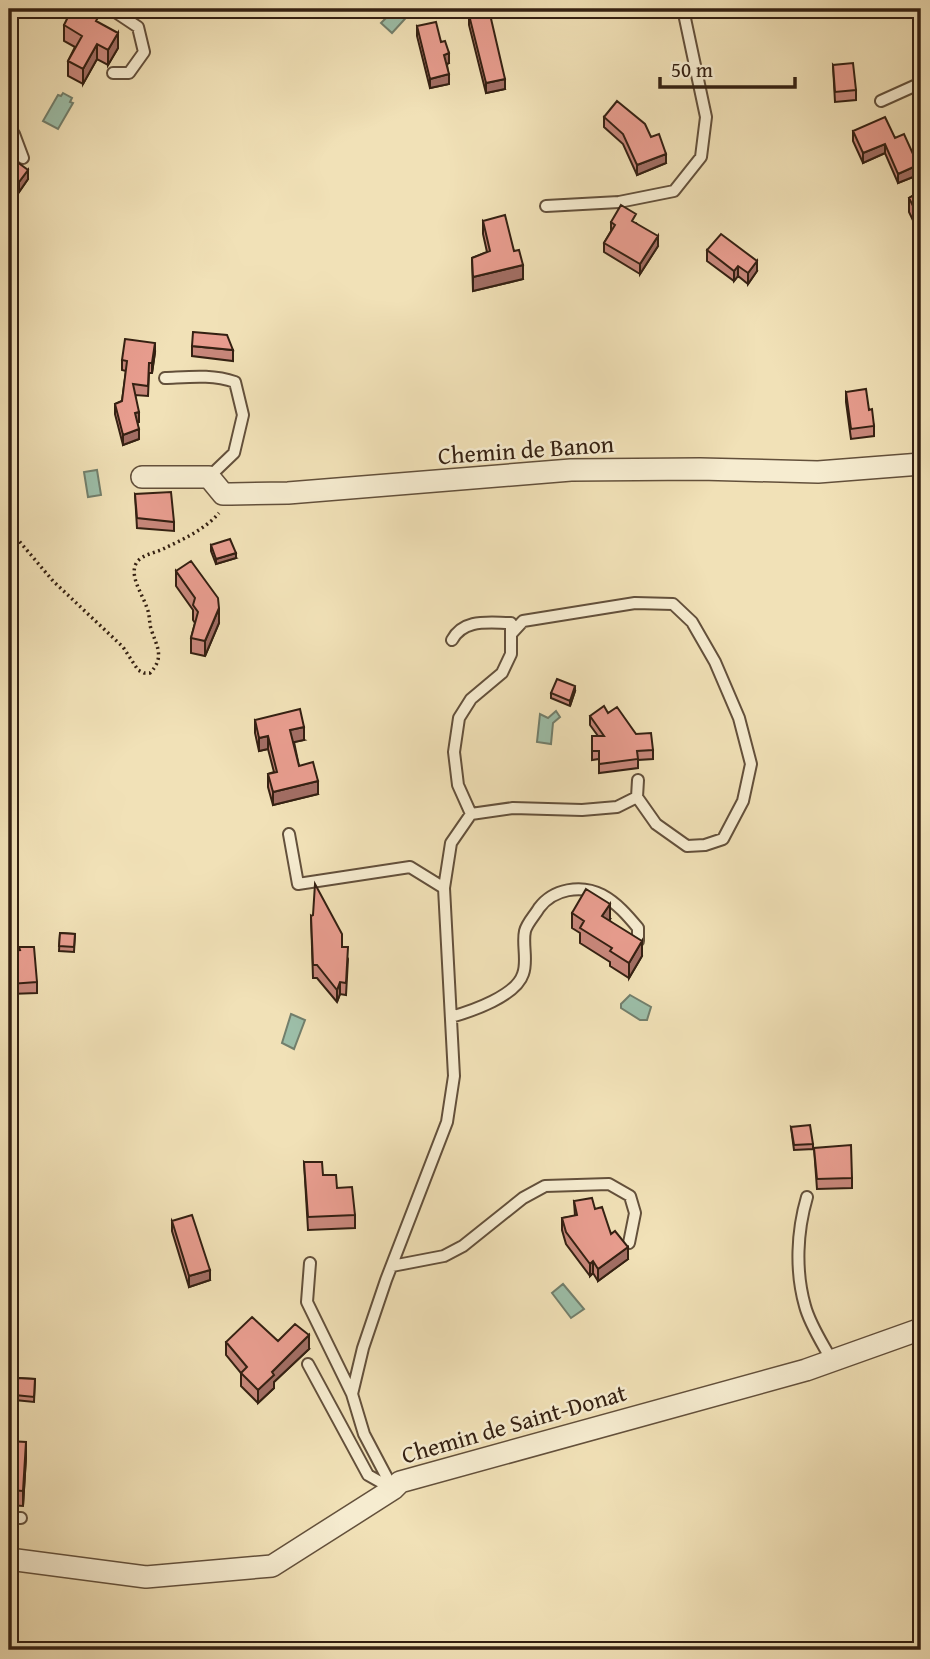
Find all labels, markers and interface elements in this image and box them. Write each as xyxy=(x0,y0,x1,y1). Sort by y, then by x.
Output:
scale bar xyxy=(660,46,795,90)
text: 50 m xyxy=(671,54,713,85)
street label: Chemin de Banon xyxy=(437,426,616,473)
street label: Chemin de Saint-Donat xyxy=(397,1375,631,1472)

